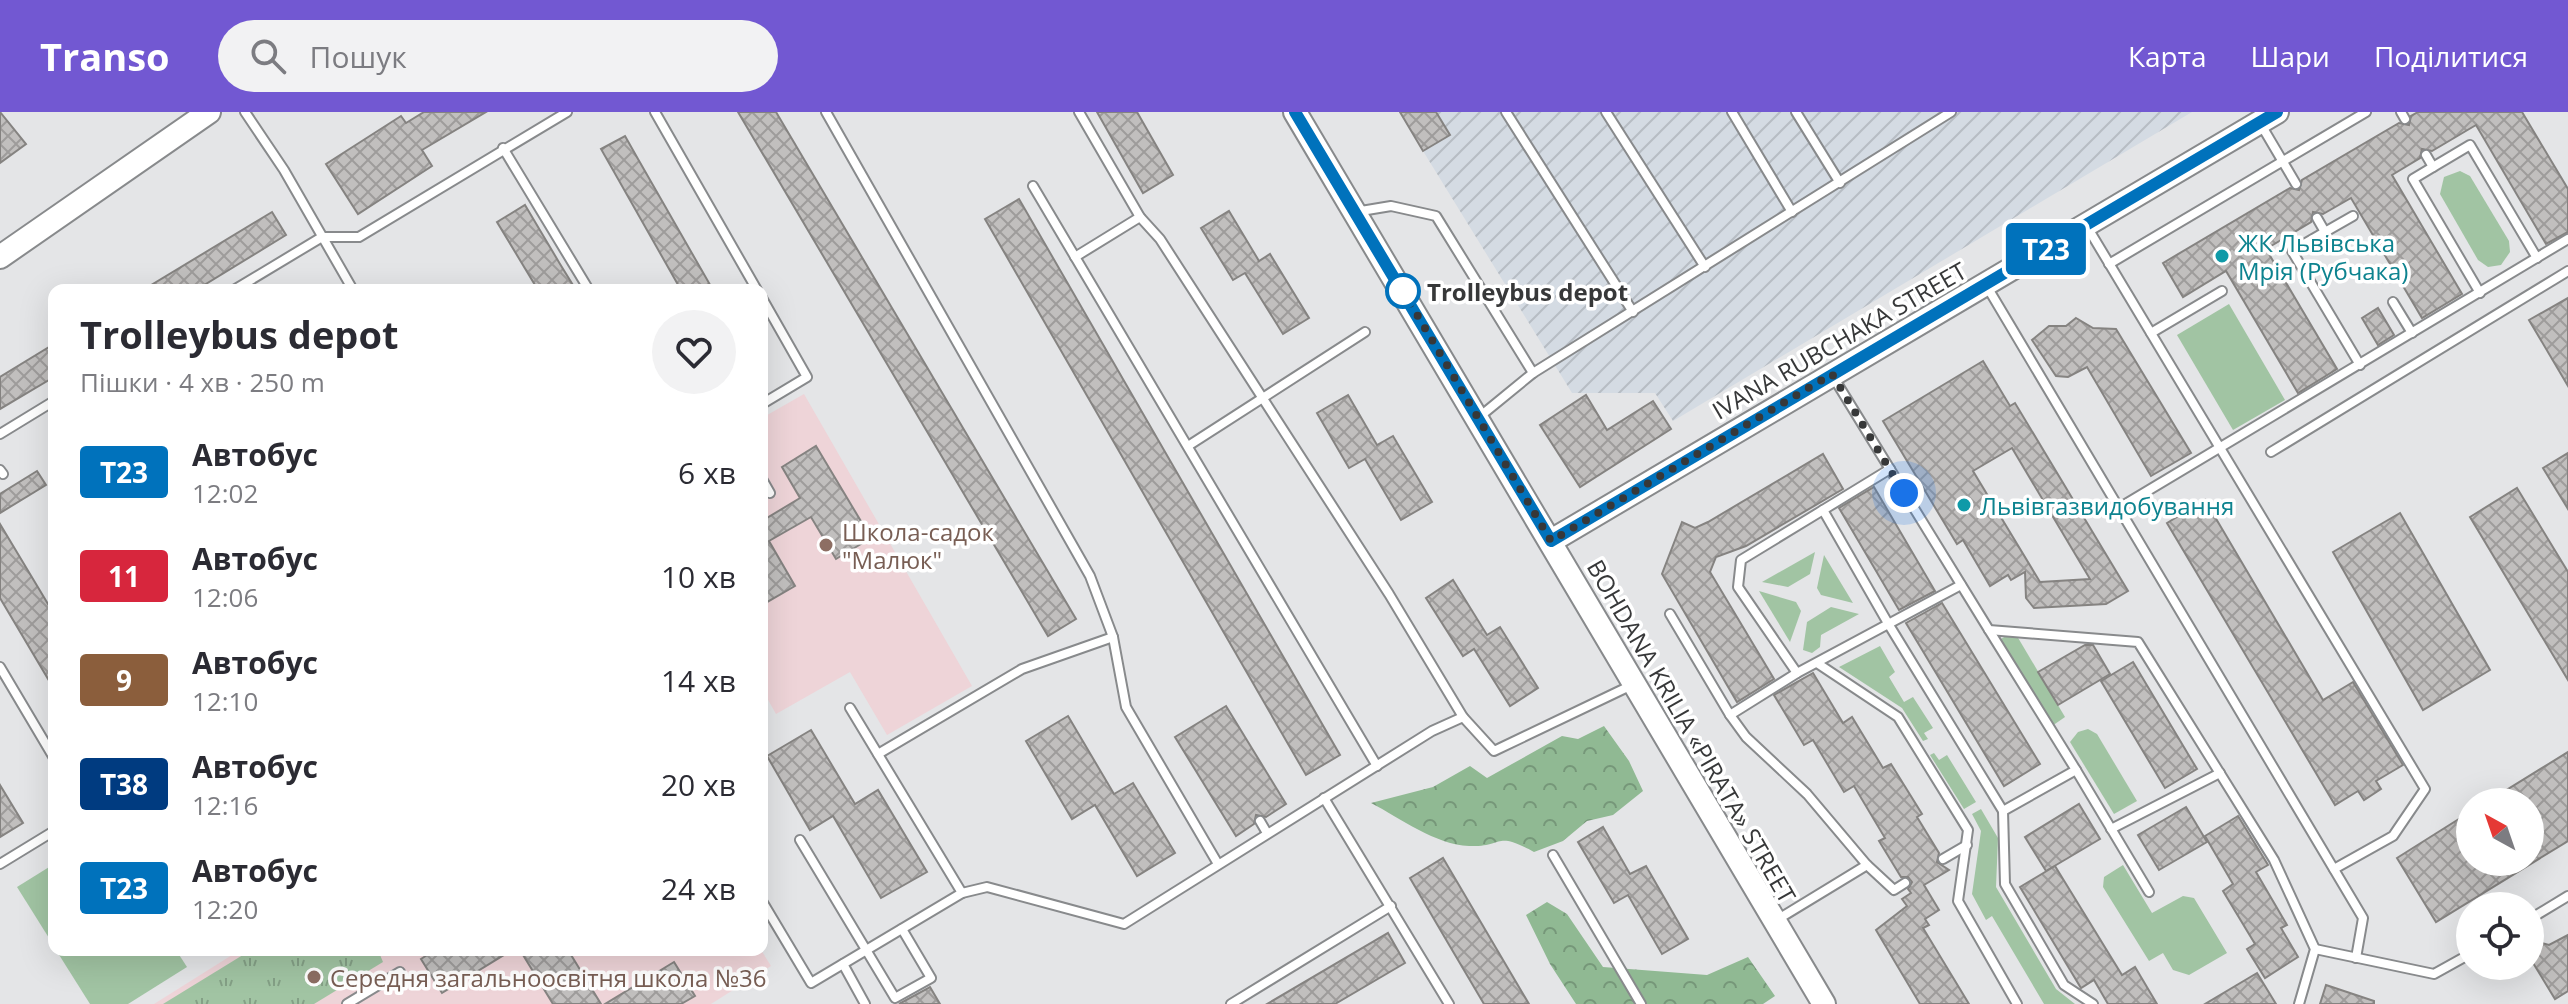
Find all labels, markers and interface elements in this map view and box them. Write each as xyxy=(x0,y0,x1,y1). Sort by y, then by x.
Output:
search box xyxy=(218,20,778,92)
text: Transo xyxy=(40,30,170,82)
icon: search xyxy=(246,34,290,78)
text: Пошук xyxy=(310,36,407,77)
text: Карта xyxy=(2128,37,2207,75)
text: Шари xyxy=(2251,37,2330,75)
text: Поділитися xyxy=(2374,37,2528,75)
line badge: Т23 xyxy=(2000,223,2092,275)
place label: ЖК Львівська Мрія (Рубчака) xyxy=(2238,226,2408,287)
text: Т23 xyxy=(2022,230,2070,268)
marker: ЖК Львівська Мрія (Рубчака) xyxy=(2213,247,2231,265)
street label: IVANA RUBCHAKA STREET xyxy=(1706,254,1972,426)
marker: Trolleybus depot xyxy=(1386,274,1420,308)
place label: Trolleybus depot xyxy=(1427,275,1628,308)
text: Trolleybus depot xyxy=(80,308,398,360)
button: heart xyxy=(652,310,736,394)
text: Пішки · 4 хв · 250 m xyxy=(80,364,325,400)
text: Автобус xyxy=(192,434,318,475)
text: 6 хв xyxy=(678,452,736,493)
text: Т23 xyxy=(100,453,148,491)
your location xyxy=(1884,473,1924,513)
text: 12:02 xyxy=(192,475,258,511)
place label: Львівгазвидобування xyxy=(1980,489,2234,522)
marker: Львівгазвидобування xyxy=(1955,496,1973,514)
place label: Школа-садок "Малюк" xyxy=(842,515,994,576)
marker: Школа-садок "Малюк" xyxy=(817,536,835,554)
text: Автобус xyxy=(192,538,318,579)
street label: BOHDANA KRILIA «PIRATA» STREET xyxy=(1580,553,1804,909)
text: 10 хв xyxy=(661,556,736,597)
text: 11 xyxy=(108,557,140,595)
text: 12:06 xyxy=(192,579,258,615)
text: Автобус xyxy=(192,642,318,683)
text: 14 хв xyxy=(661,660,736,701)
text: 9 xyxy=(116,661,132,699)
text: 12:10 xyxy=(192,683,258,719)
text: Автобус xyxy=(192,746,318,787)
text: 20 хв xyxy=(661,764,736,805)
text: Т38 xyxy=(100,765,148,803)
text: 12:16 xyxy=(192,787,258,823)
north arrow xyxy=(2456,788,2544,876)
map controls xyxy=(2456,788,2544,980)
text: Автобус xyxy=(192,850,318,891)
text: 24 хв xyxy=(661,868,736,909)
text: Т23 xyxy=(100,869,148,907)
text: 12:20 xyxy=(192,891,258,927)
button: locate xyxy=(2456,892,2544,980)
place label: Середня загальноосвітня школа №36 xyxy=(330,961,767,994)
marker: Середня загальноосвітня школа №36 xyxy=(305,968,323,986)

